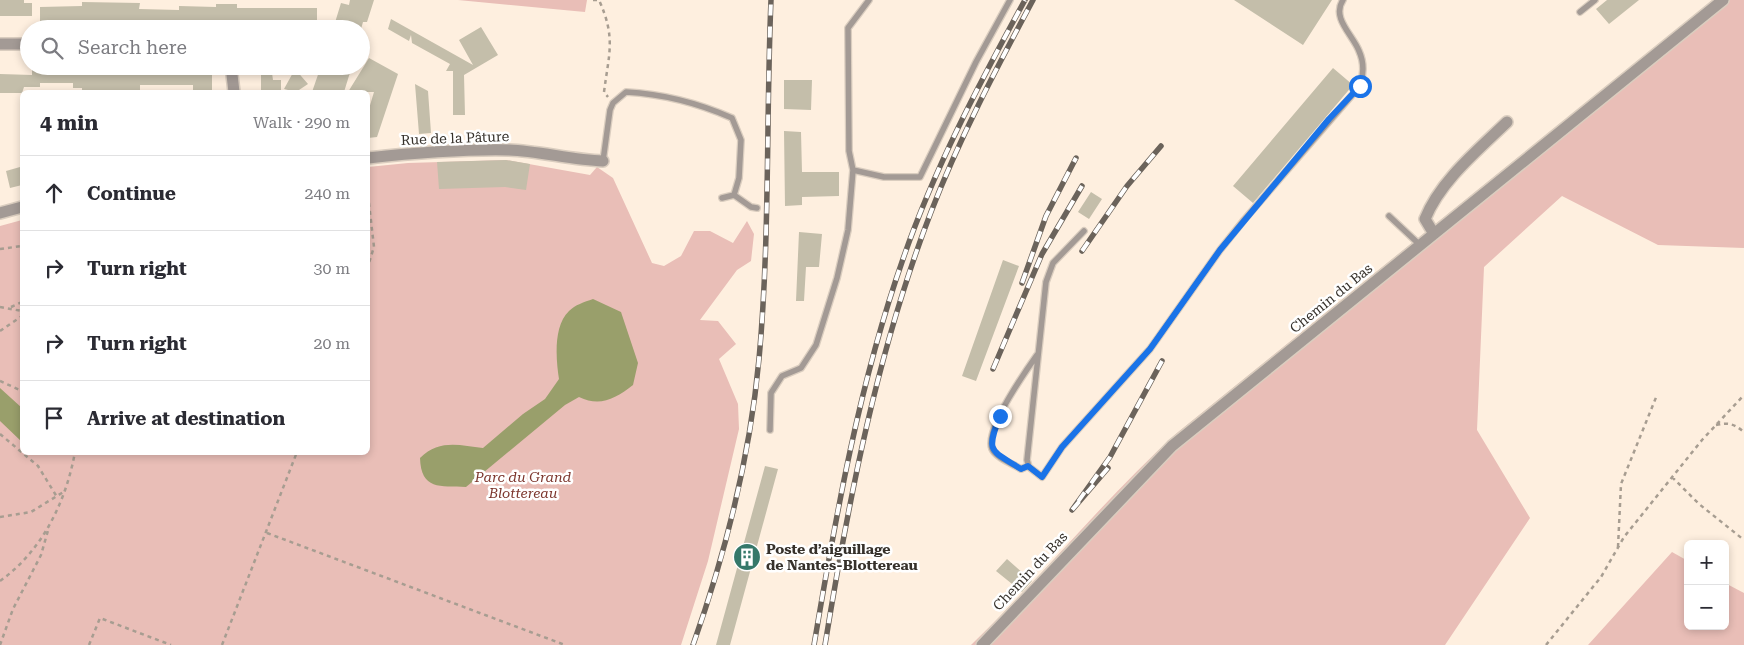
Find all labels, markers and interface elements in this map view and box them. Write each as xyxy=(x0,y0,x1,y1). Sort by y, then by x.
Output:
search box xyxy=(20,20,370,75)
icon: search xyxy=(38,34,66,62)
text: Search here xyxy=(78,36,187,59)
route start xyxy=(1349,75,1372,98)
text: 4 min xyxy=(40,111,98,135)
text: Walk · 290 m xyxy=(253,113,350,132)
street label: Rue de la Pâture xyxy=(401,128,510,148)
icon: ahead xyxy=(40,179,68,207)
text: Continue xyxy=(87,182,176,205)
text: 240 m xyxy=(304,184,350,203)
icon: right xyxy=(40,254,68,282)
text: Turn right xyxy=(87,257,187,280)
text: 30 m xyxy=(313,259,350,278)
street label: Chemin du Bas xyxy=(1287,260,1376,336)
icon: right xyxy=(40,329,68,357)
text: Turn right xyxy=(87,332,187,355)
text: 20 m xyxy=(313,334,350,353)
icon: arrive xyxy=(40,404,68,432)
route end xyxy=(989,405,1012,428)
text: Arrive at destination xyxy=(87,407,285,430)
park label: Parc du Grand Blottereau xyxy=(474,469,572,501)
street label: Chemin du Bas xyxy=(990,528,1071,614)
map controls xyxy=(1684,540,1729,630)
button: + xyxy=(1684,540,1729,585)
place label: Poste d’aiguillage de Nantes-Blottereau xyxy=(766,541,918,573)
building icon: Poste d’aiguillage de Nantes-Blottereau xyxy=(732,542,762,572)
button: − xyxy=(1684,585,1729,630)

